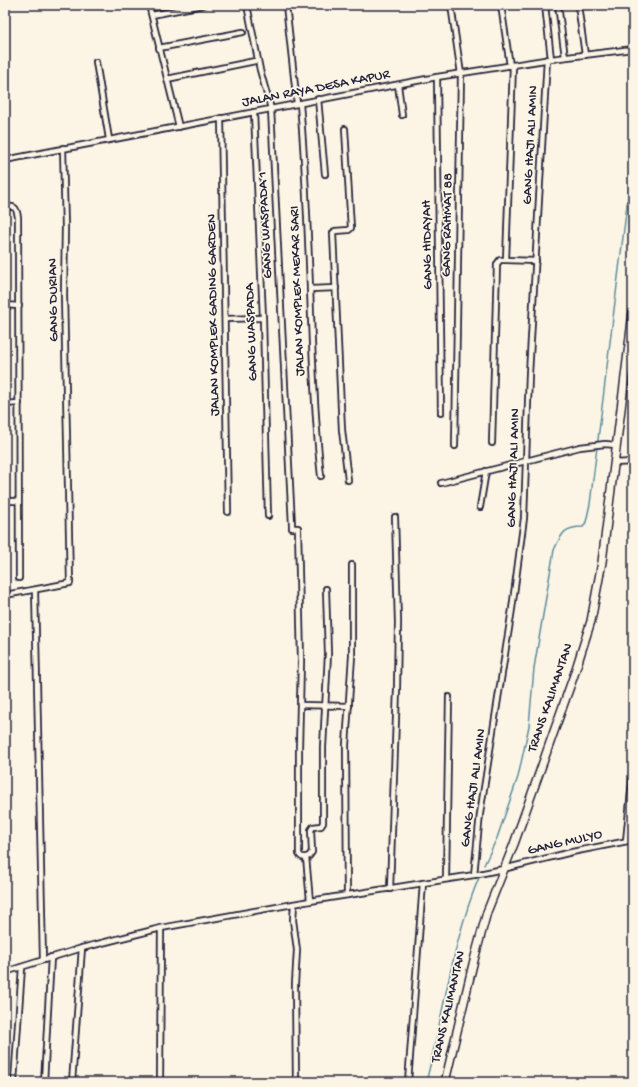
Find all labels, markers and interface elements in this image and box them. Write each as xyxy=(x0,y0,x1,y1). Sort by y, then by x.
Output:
street label: JALAN RAYA DESA KAPUR xyxy=(241,66,392,112)
street label: GANG HAJI ALI AMIN xyxy=(519,85,543,205)
street label: GANG WASPADA 1 xyxy=(255,171,277,279)
street label: GANG RAHMAT 88 xyxy=(439,173,457,277)
street label: GANG HIDAYAH xyxy=(419,199,437,290)
street label: JALAN KOMPLEK MEKAR SARI xyxy=(287,206,309,376)
street label: JALAN KOMPLEK GADING GARDEN xyxy=(204,214,224,416)
street label: GANG DURIAN xyxy=(45,258,63,342)
street label: GANG WASPADA xyxy=(242,282,262,381)
street label: GANG HAJI ALI AMIN xyxy=(503,408,525,528)
street label: TRANS KALIMANTAN xyxy=(524,641,578,756)
street label: GANG HAJI ALI AMIN xyxy=(457,728,491,848)
street label: GANG MULYO xyxy=(526,826,605,860)
street label: TRANS KALIMANTAN xyxy=(428,949,470,1066)

